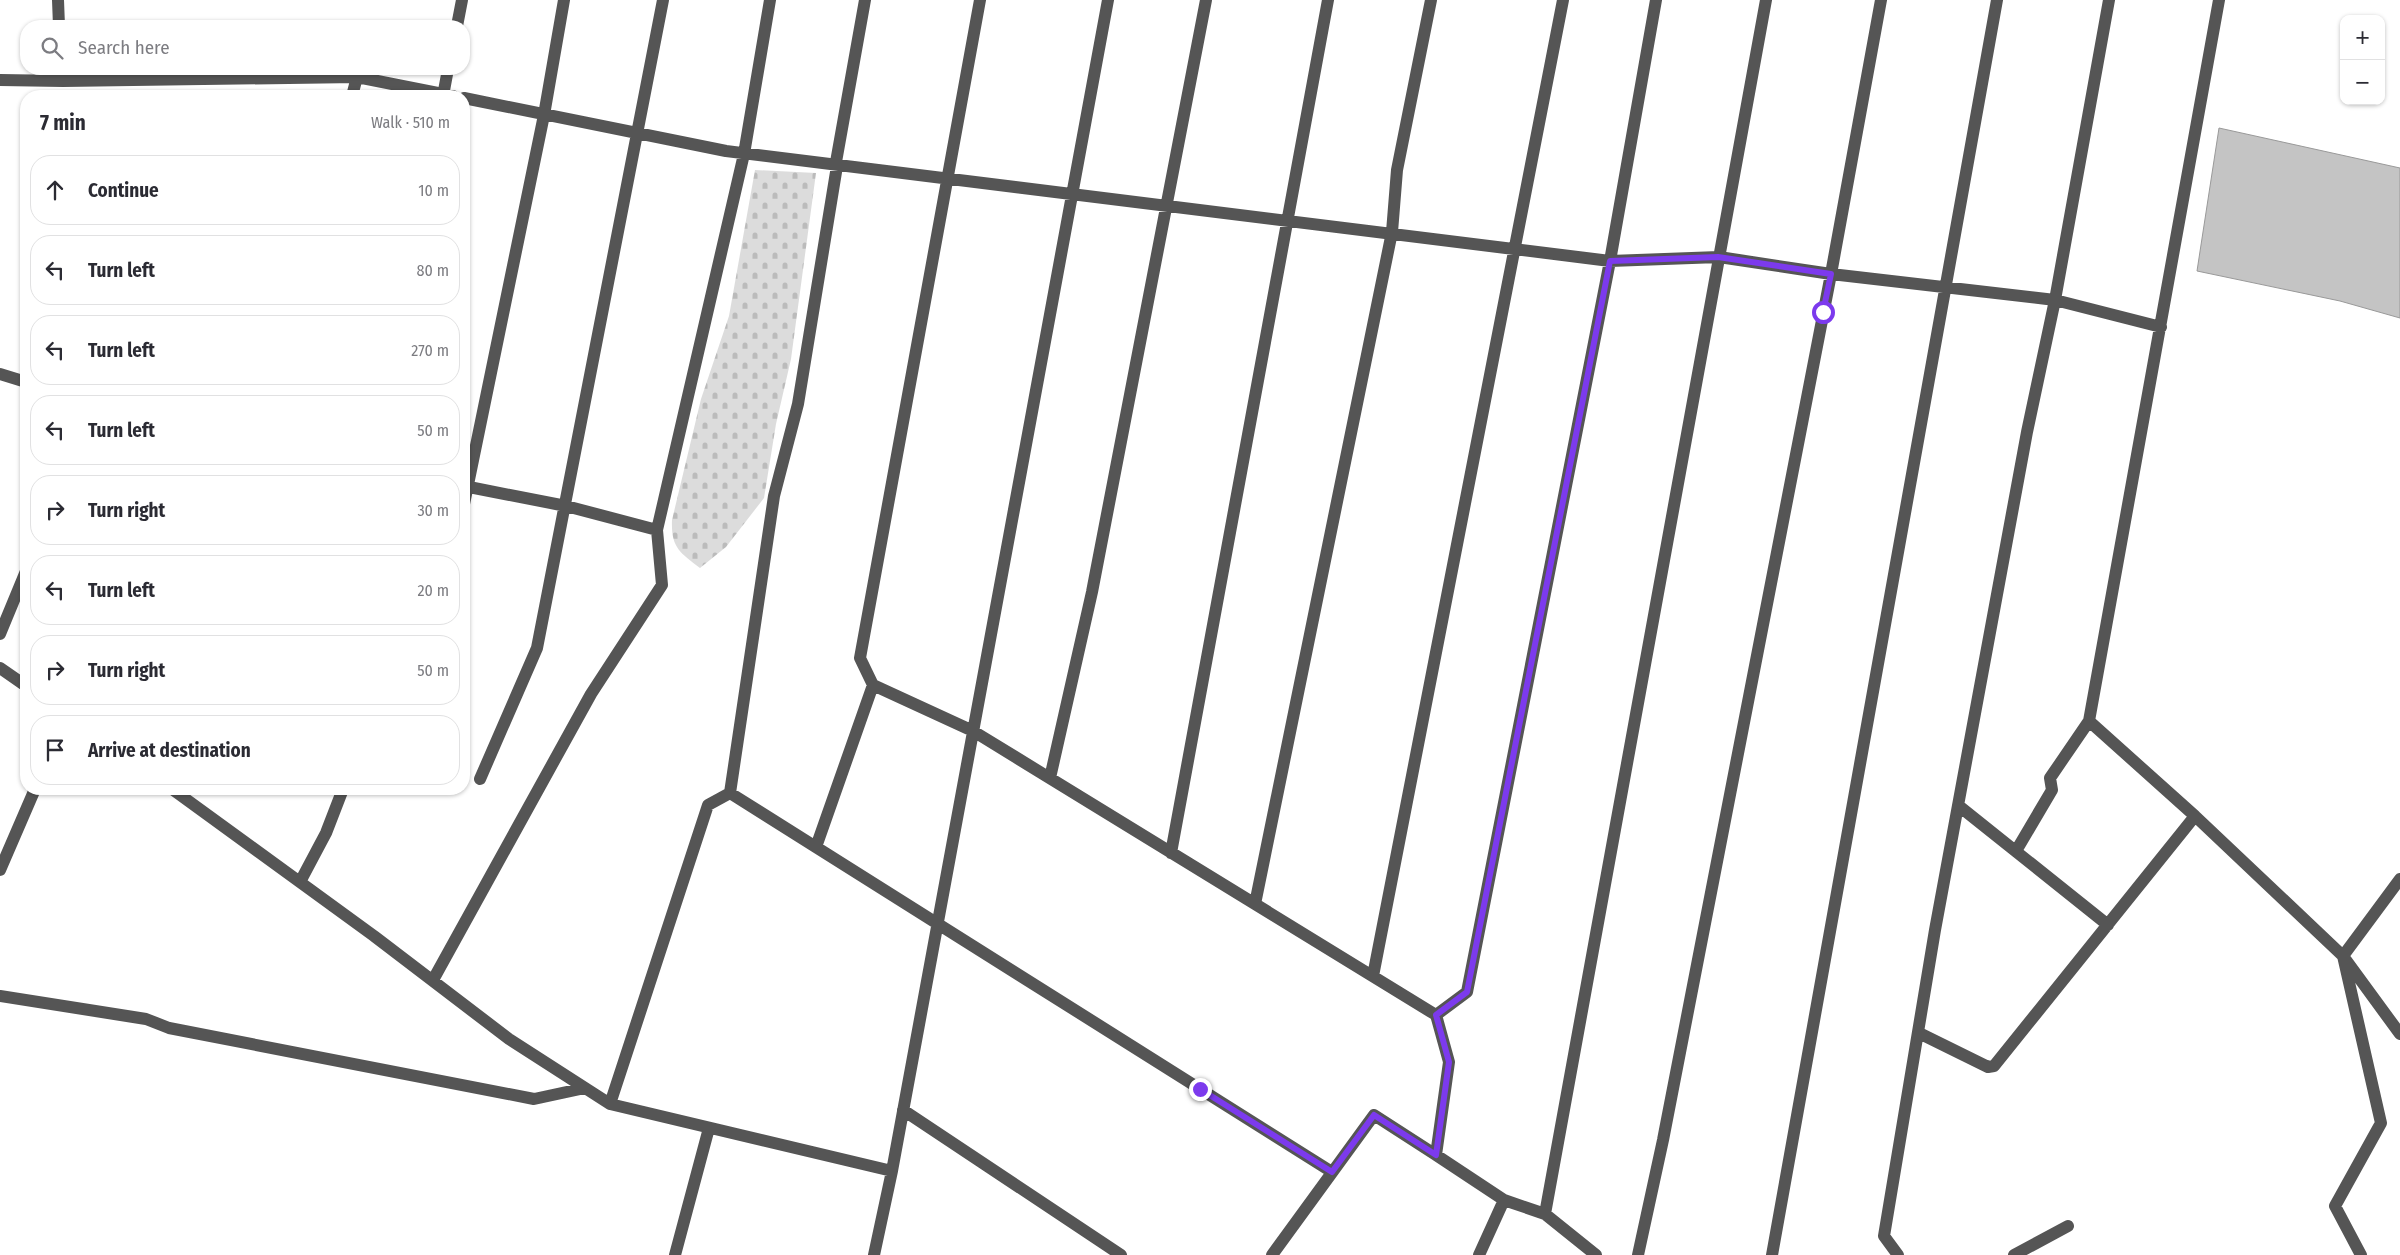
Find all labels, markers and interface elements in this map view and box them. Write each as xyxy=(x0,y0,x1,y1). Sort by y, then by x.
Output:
map controls xyxy=(2340,15,2385,105)
button: + xyxy=(2340,15,2385,60)
search box xyxy=(20,20,470,75)
icon: search xyxy=(38,34,66,62)
text: Search here xyxy=(78,36,170,59)
button: − xyxy=(2340,60,2385,105)
text: 7 min xyxy=(40,110,86,136)
text: Walk · 510 m xyxy=(371,113,450,132)
icon: ahead xyxy=(41,176,69,204)
text: Continue xyxy=(88,179,159,202)
text: 10 m xyxy=(418,181,449,200)
icon: left xyxy=(41,256,69,284)
text: Turn left xyxy=(88,259,155,282)
text: 80 m xyxy=(417,261,449,280)
route start xyxy=(1812,301,1835,324)
icon: left xyxy=(41,336,69,364)
text: Turn left xyxy=(88,339,155,362)
text: 270 m xyxy=(411,341,449,360)
icon: left xyxy=(41,416,69,444)
text: Turn left xyxy=(88,419,155,442)
text: 50 m xyxy=(417,421,449,440)
icon: right xyxy=(41,496,69,524)
text: Turn right xyxy=(88,499,165,522)
text: 30 m xyxy=(417,501,449,520)
icon: left xyxy=(41,576,69,604)
text: Turn left xyxy=(88,579,155,602)
text: 20 m xyxy=(418,581,449,600)
icon: right xyxy=(41,656,69,684)
text: Turn right xyxy=(88,659,165,682)
text: 50 m xyxy=(417,661,449,680)
icon: arrive xyxy=(41,736,69,764)
text: Arrive at destination xyxy=(88,739,251,762)
route end xyxy=(1189,1078,1212,1101)

